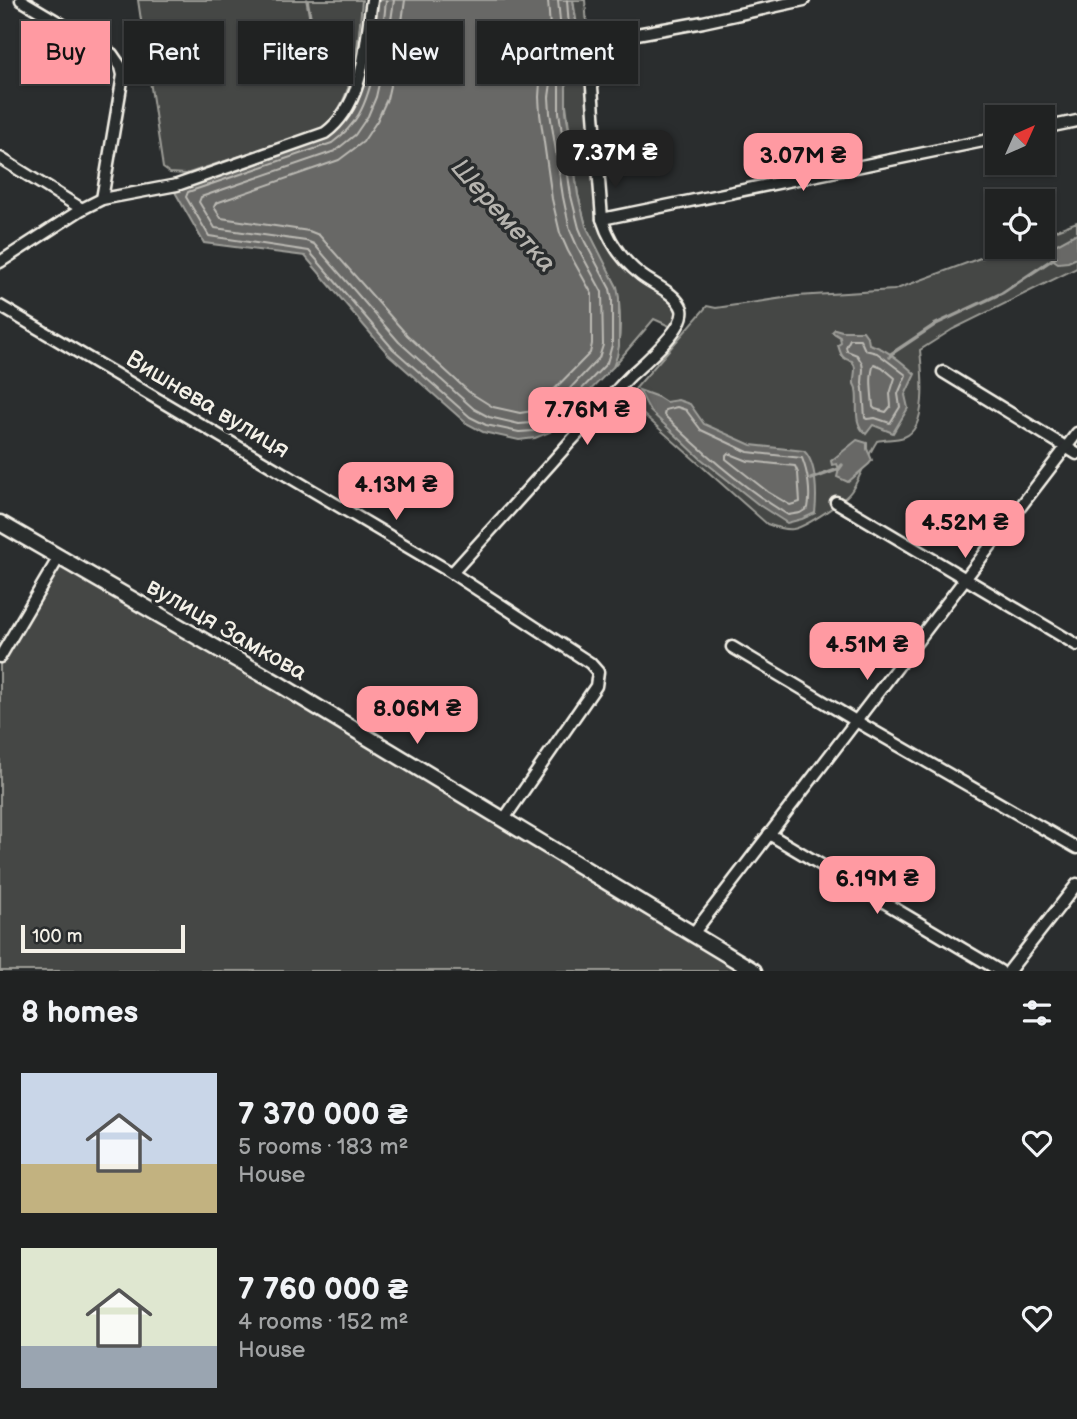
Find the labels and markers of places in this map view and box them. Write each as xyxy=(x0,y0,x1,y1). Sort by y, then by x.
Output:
pin: 7.37M ₴ xyxy=(550,130,680,190)
pin: 3.07M ₴ xyxy=(738,134,868,193)
pin: 7.76M ₴ xyxy=(522,388,652,447)
pin: 4.13M ₴ xyxy=(331,462,461,522)
pin: 4.52M ₴ xyxy=(900,500,1030,560)
pin: 4.51M ₴ xyxy=(802,622,932,682)
pin: 8.06M ₴ xyxy=(352,686,482,746)
pin: 6.19M ₴ xyxy=(812,856,942,916)

